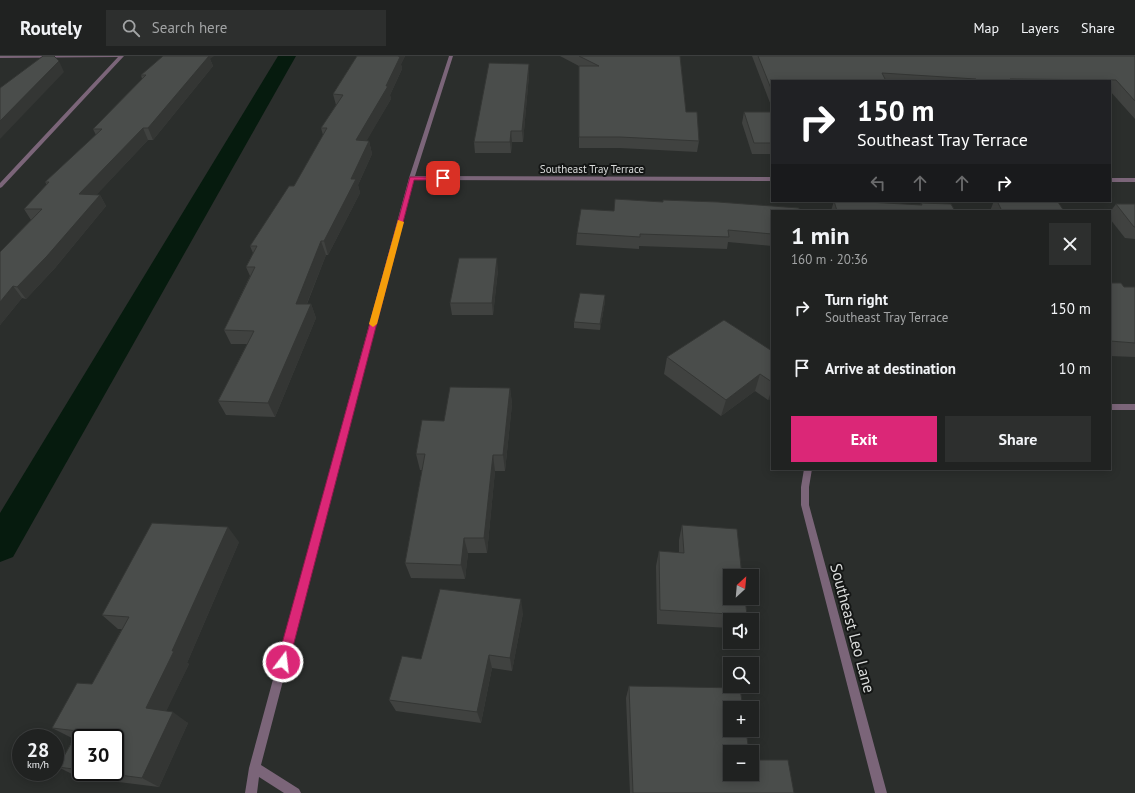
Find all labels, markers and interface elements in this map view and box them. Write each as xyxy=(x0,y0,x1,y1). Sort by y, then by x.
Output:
search box xyxy=(106,10,386,46)
text: Routely xyxy=(20,16,82,40)
icon: search xyxy=(120,17,142,39)
text: Search here xyxy=(152,18,227,37)
text: Map xyxy=(973,19,999,37)
text: Layers xyxy=(1021,19,1059,37)
text: Share xyxy=(1081,19,1115,37)
text: 150 m xyxy=(857,92,934,129)
icon: right xyxy=(791,96,843,148)
text: Southeast Tray Terrace xyxy=(857,128,1028,151)
pin xyxy=(426,161,460,195)
street label: Southeast Tray Terrace xyxy=(540,162,645,176)
icon: arrive xyxy=(432,167,454,189)
icon: left xyxy=(867,172,889,194)
icon: ahead xyxy=(909,172,931,194)
icon: ahead xyxy=(951,172,973,194)
icon: right xyxy=(993,172,1015,194)
text: 1 min xyxy=(791,220,850,251)
button: close xyxy=(1049,223,1091,265)
text: 160 m · 20:36 xyxy=(791,251,868,268)
text: Turn right xyxy=(825,290,888,309)
icon: right xyxy=(791,297,813,319)
text: 150 m xyxy=(1050,299,1091,318)
text: Southeast Tray Terrace xyxy=(825,309,948,326)
icon: arrive xyxy=(791,357,813,379)
text: Arrive at destination xyxy=(825,359,956,378)
text: 10 m xyxy=(1058,359,1091,378)
button: Exit xyxy=(791,416,937,462)
button: Share xyxy=(945,416,1091,462)
street label: Southeast Leo Lane xyxy=(826,561,880,695)
north arrow xyxy=(723,569,759,605)
map controls xyxy=(723,569,759,781)
button: sound xyxy=(723,613,759,649)
position arrow xyxy=(262,641,304,683)
button: search xyxy=(723,657,759,693)
button: + xyxy=(723,701,759,737)
speed limit sign: 30 xyxy=(72,729,124,781)
text: 28 xyxy=(27,737,49,763)
button: − xyxy=(723,745,759,781)
text: km/h xyxy=(27,758,49,771)

